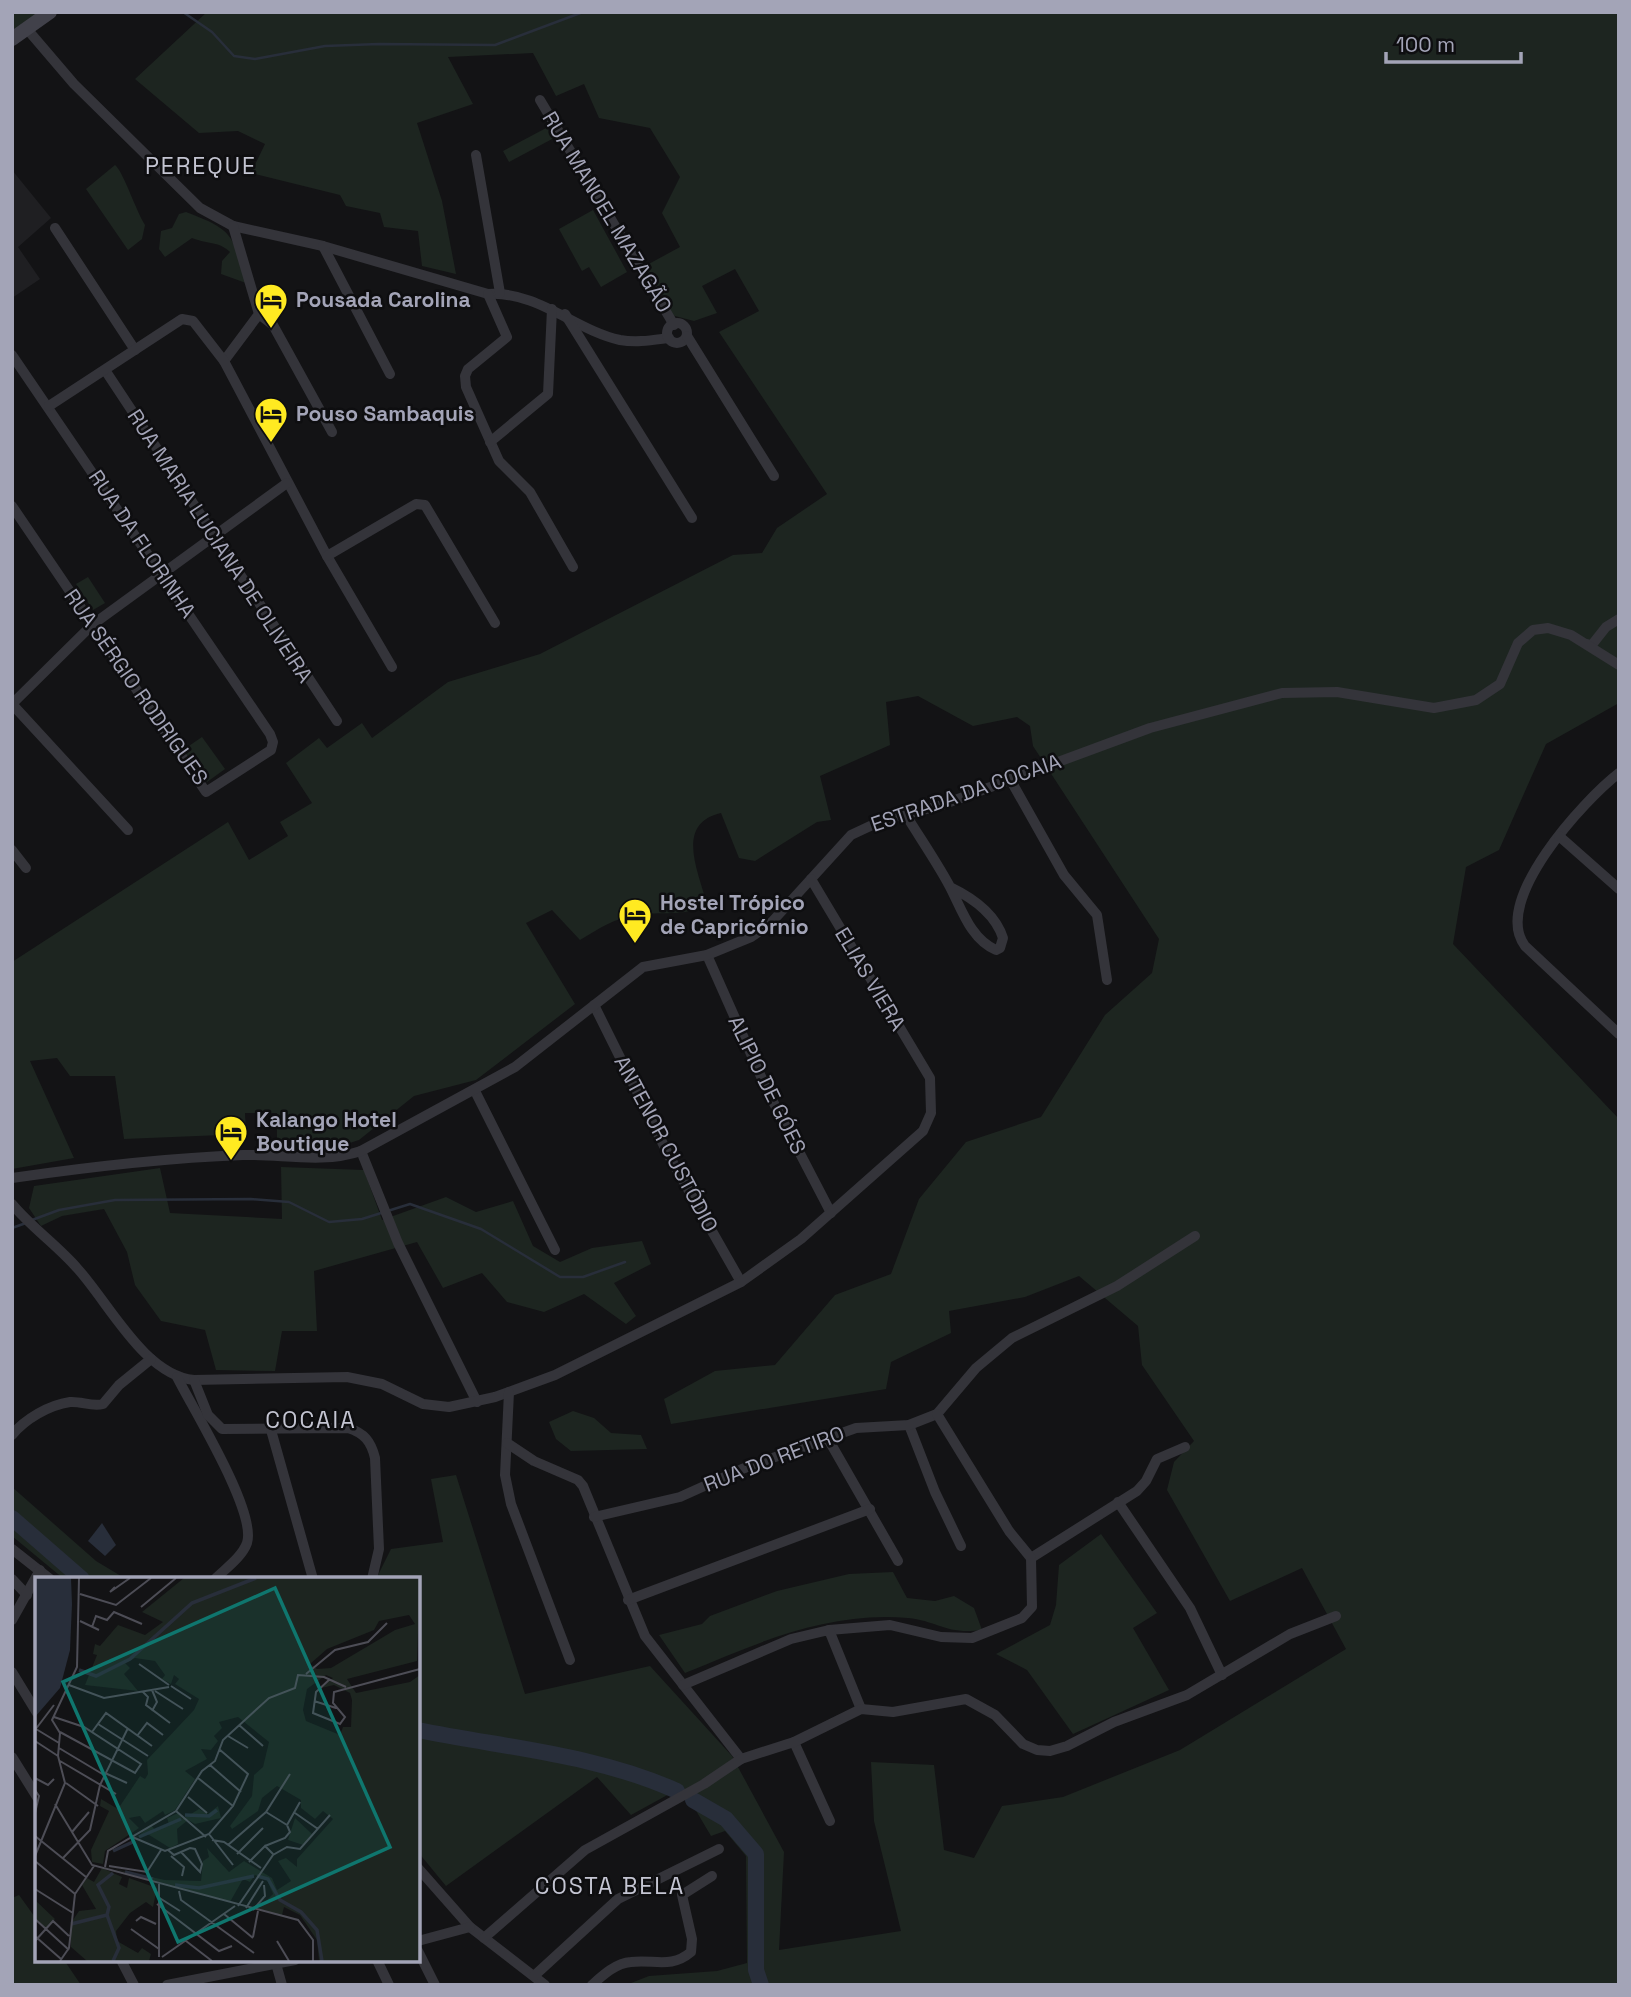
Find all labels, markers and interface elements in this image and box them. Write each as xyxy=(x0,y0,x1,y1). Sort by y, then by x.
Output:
scale bar xyxy=(1386,21,1521,65)
text: 100 m xyxy=(1396,31,1455,58)
street label: RUA MANOEL MAZAGÃO xyxy=(537,106,678,317)
district label: PEREQUE xyxy=(145,151,257,181)
hotel icon: Pousada Carolina xyxy=(252,281,290,330)
place label: Pousada Carolina xyxy=(296,286,471,313)
hotel icon: Pouso Sambaquis xyxy=(252,395,290,444)
place label: Pouso Sambaquis xyxy=(296,400,474,427)
street label: RUA MARIA LUCIANA DE OLIVEIRA xyxy=(122,404,319,688)
street label: RUA DA FLORINHA xyxy=(83,464,202,623)
street label: RUA SÉRGIO RODRIGUES xyxy=(58,583,214,790)
street label: ESTRADA DA COCAIA xyxy=(867,747,1065,838)
place label: Hostel Trópico de Capricórnio xyxy=(660,889,809,940)
hotel icon: Hostel Trópico de Capricórnio xyxy=(616,896,654,945)
street label: ELIAS VIERA xyxy=(829,922,912,1035)
street label: ALIPIO DE GÓES xyxy=(722,1011,813,1158)
street label: ANTENOR CUSTÓDIO xyxy=(609,1051,724,1237)
place label: Kalango Hotel Boutique xyxy=(256,1106,397,1157)
hotel icon: Kalango Hotel Boutique xyxy=(212,1113,250,1162)
district label: COCAIA xyxy=(265,1405,357,1435)
street label: RUA DO RETIRO xyxy=(700,1419,848,1498)
inset map xyxy=(35,1577,420,1962)
district label: COSTA BELA xyxy=(535,1871,685,1901)

